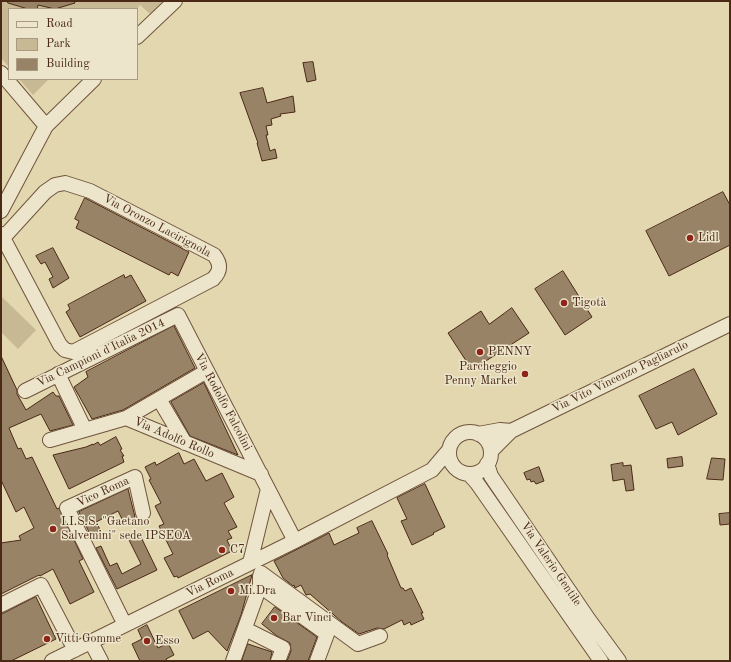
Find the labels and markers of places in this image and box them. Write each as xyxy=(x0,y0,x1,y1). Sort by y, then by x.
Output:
place label: Lidl xyxy=(698,231,719,245)
marker: Lidl xyxy=(685,233,695,243)
place label: Tigotà xyxy=(572,296,606,310)
marker: Tigotà xyxy=(559,298,569,308)
place label: PENNY xyxy=(488,345,532,359)
marker: PENNY xyxy=(475,347,485,357)
place label: Parcheggio Penny Market xyxy=(444,360,517,388)
marker: Parcheggio Penny Market xyxy=(520,369,530,379)
place label: I.I.S.S. "Gaetano Salvemini" sede IPSEOA xyxy=(61,515,191,543)
marker: I.I.S.S. "Gaetano Salvemini" sede IPSEOA xyxy=(48,524,58,534)
place label: C7 xyxy=(230,543,245,557)
marker: C7 xyxy=(217,545,227,555)
place label: Mi.Dra xyxy=(239,584,276,598)
marker: Mi.Dra xyxy=(226,586,236,596)
place label: Bar Vinci xyxy=(282,611,331,625)
marker: Bar Vinci xyxy=(269,613,279,623)
place label: Vitti Gomme xyxy=(55,632,121,646)
marker: Vitti Gomme xyxy=(42,634,52,644)
place label: Esso xyxy=(155,634,180,648)
marker: Esso xyxy=(142,636,152,646)

